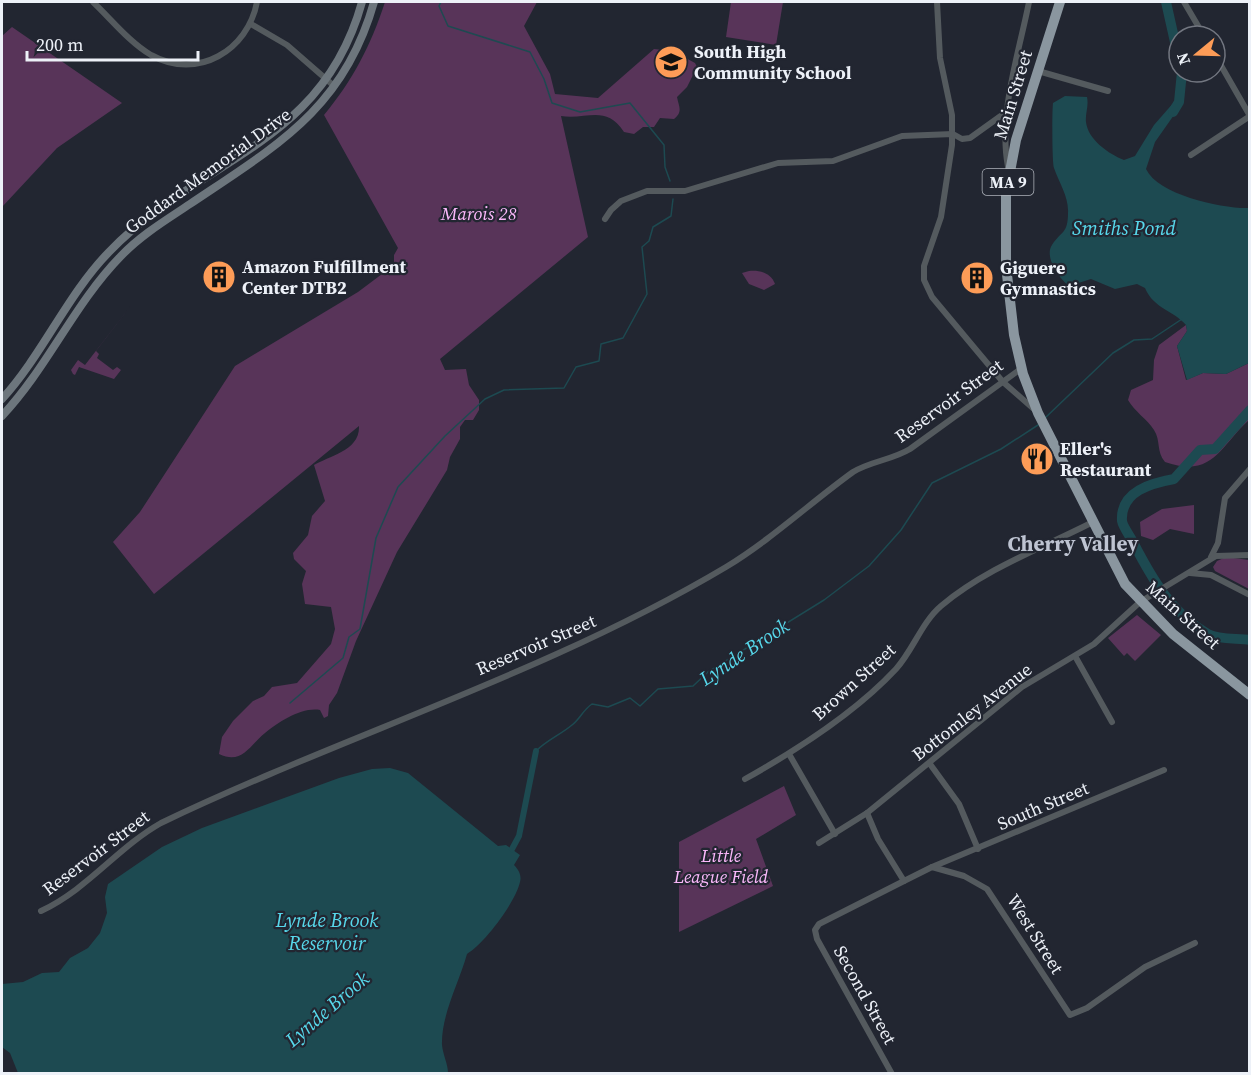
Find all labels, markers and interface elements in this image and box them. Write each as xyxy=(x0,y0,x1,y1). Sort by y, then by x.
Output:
scale bar xyxy=(27,24,198,62)
north arrow xyxy=(1167,24,1227,84)
text: 200 m xyxy=(36,32,83,57)
place label: South High Community School xyxy=(694,39,852,85)
school or university icon: South High Community School xyxy=(653,44,689,80)
street label: Main Street xyxy=(987,47,1038,143)
text: N xyxy=(1170,49,1195,68)
street label: Goddard Memorial Drive xyxy=(120,102,296,239)
road number: MA 9 xyxy=(982,169,1034,195)
park label: Marois 28 xyxy=(440,201,517,226)
water label: Smiths Pond xyxy=(1072,214,1176,242)
place label: Amazon Fulfillment Center DTB2 xyxy=(242,254,407,300)
place label: Giguere Gymnastics xyxy=(1000,255,1096,301)
building icon: Amazon Fulfillment Center DTB2 xyxy=(201,259,237,295)
building icon: Giguere Gymnastics xyxy=(959,260,995,296)
street label: Reservoir Street xyxy=(890,353,1008,448)
place label: Eller's Restaurant xyxy=(1060,436,1152,482)
restaurant icon: Eller's Restaurant xyxy=(1019,441,1055,477)
district label: Cherry Valley xyxy=(1007,529,1139,558)
street label: Main Street xyxy=(1141,575,1226,655)
street label: Reservoir Street xyxy=(472,608,600,681)
water label: Lynde Brook xyxy=(693,611,795,693)
street label: Brown Street xyxy=(807,637,901,726)
street label: Bottomley Avenue xyxy=(907,657,1037,766)
street label: South Street xyxy=(993,775,1092,836)
street label: Reservoir Street xyxy=(37,804,154,901)
park label: Little League Field xyxy=(673,843,769,889)
street label: West Street xyxy=(1001,889,1070,978)
water label: Lynde Brook Reservoir xyxy=(275,906,379,957)
street label: Second Street xyxy=(828,941,903,1049)
water label: Lynde Brook xyxy=(278,964,375,1054)

